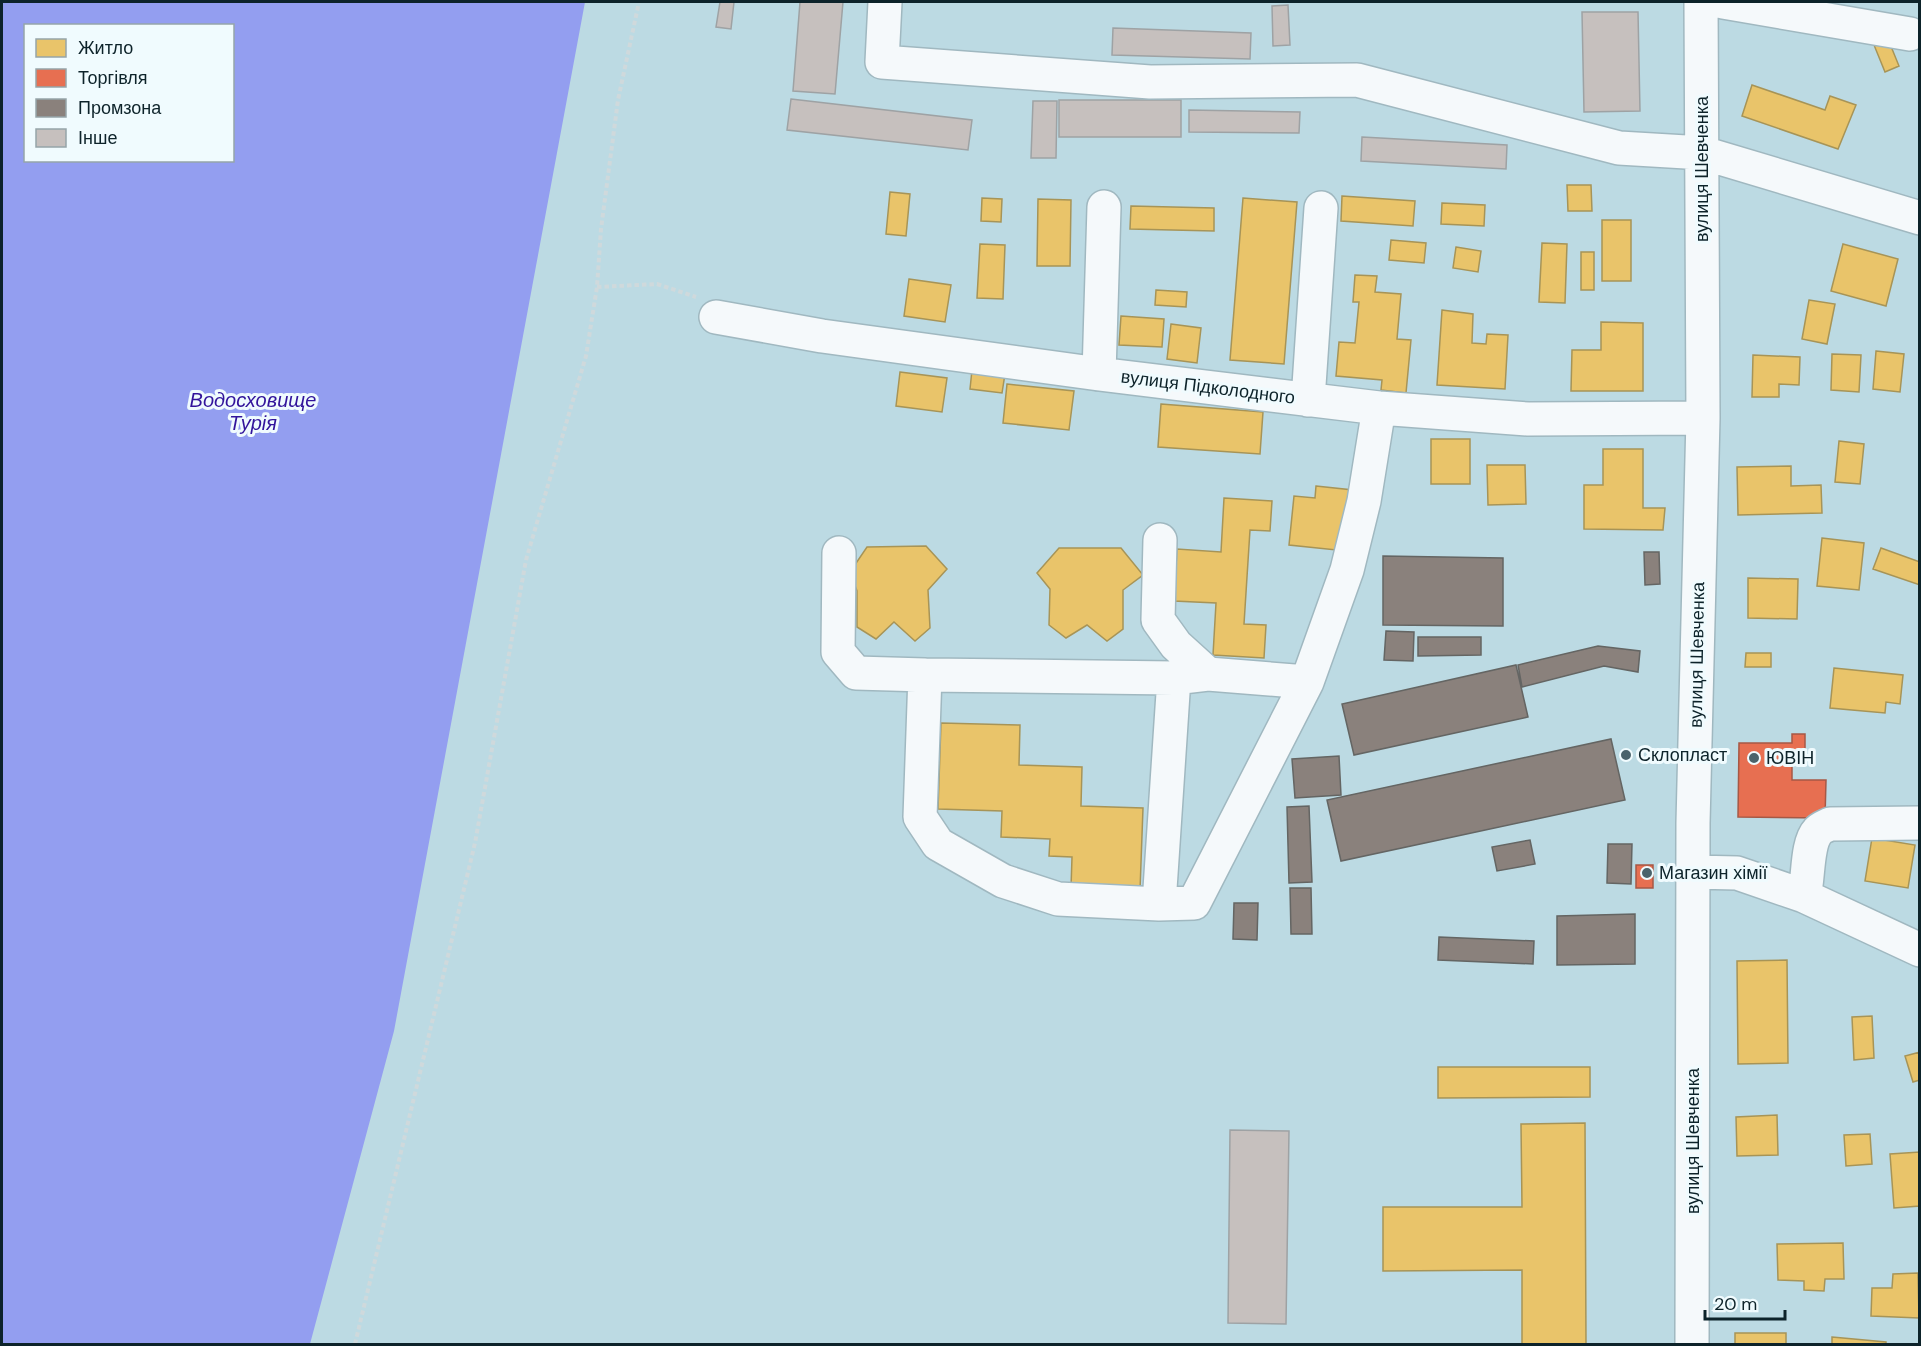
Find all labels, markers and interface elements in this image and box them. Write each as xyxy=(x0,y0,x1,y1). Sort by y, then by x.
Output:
legend xyxy=(24,24,234,162)
text: Житло xyxy=(78,36,133,60)
text: Торгівля xyxy=(78,66,148,90)
street label: вулиця Шевченка xyxy=(1690,95,1714,242)
text: Промзона xyxy=(78,96,162,120)
text: Інше xyxy=(78,126,117,150)
street label: вулиця Підколодного xyxy=(1120,364,1296,410)
water label: Водосховище Турія xyxy=(190,387,316,436)
street label: вулиця Шевченка xyxy=(1684,581,1710,728)
place label: Склопласт xyxy=(1638,743,1727,767)
place label: ЮВІН xyxy=(1766,746,1814,770)
marker: Склопласт xyxy=(1619,748,1633,762)
marker: ЮВІН xyxy=(1747,751,1761,765)
place label: Магазин хімії xyxy=(1659,861,1768,885)
marker: Магазин хімії xyxy=(1640,866,1654,880)
street label: вулиця Шевченка xyxy=(1681,1067,1705,1214)
scale bar xyxy=(1705,1283,1784,1321)
text: 20 m xyxy=(1714,1292,1757,1316)

